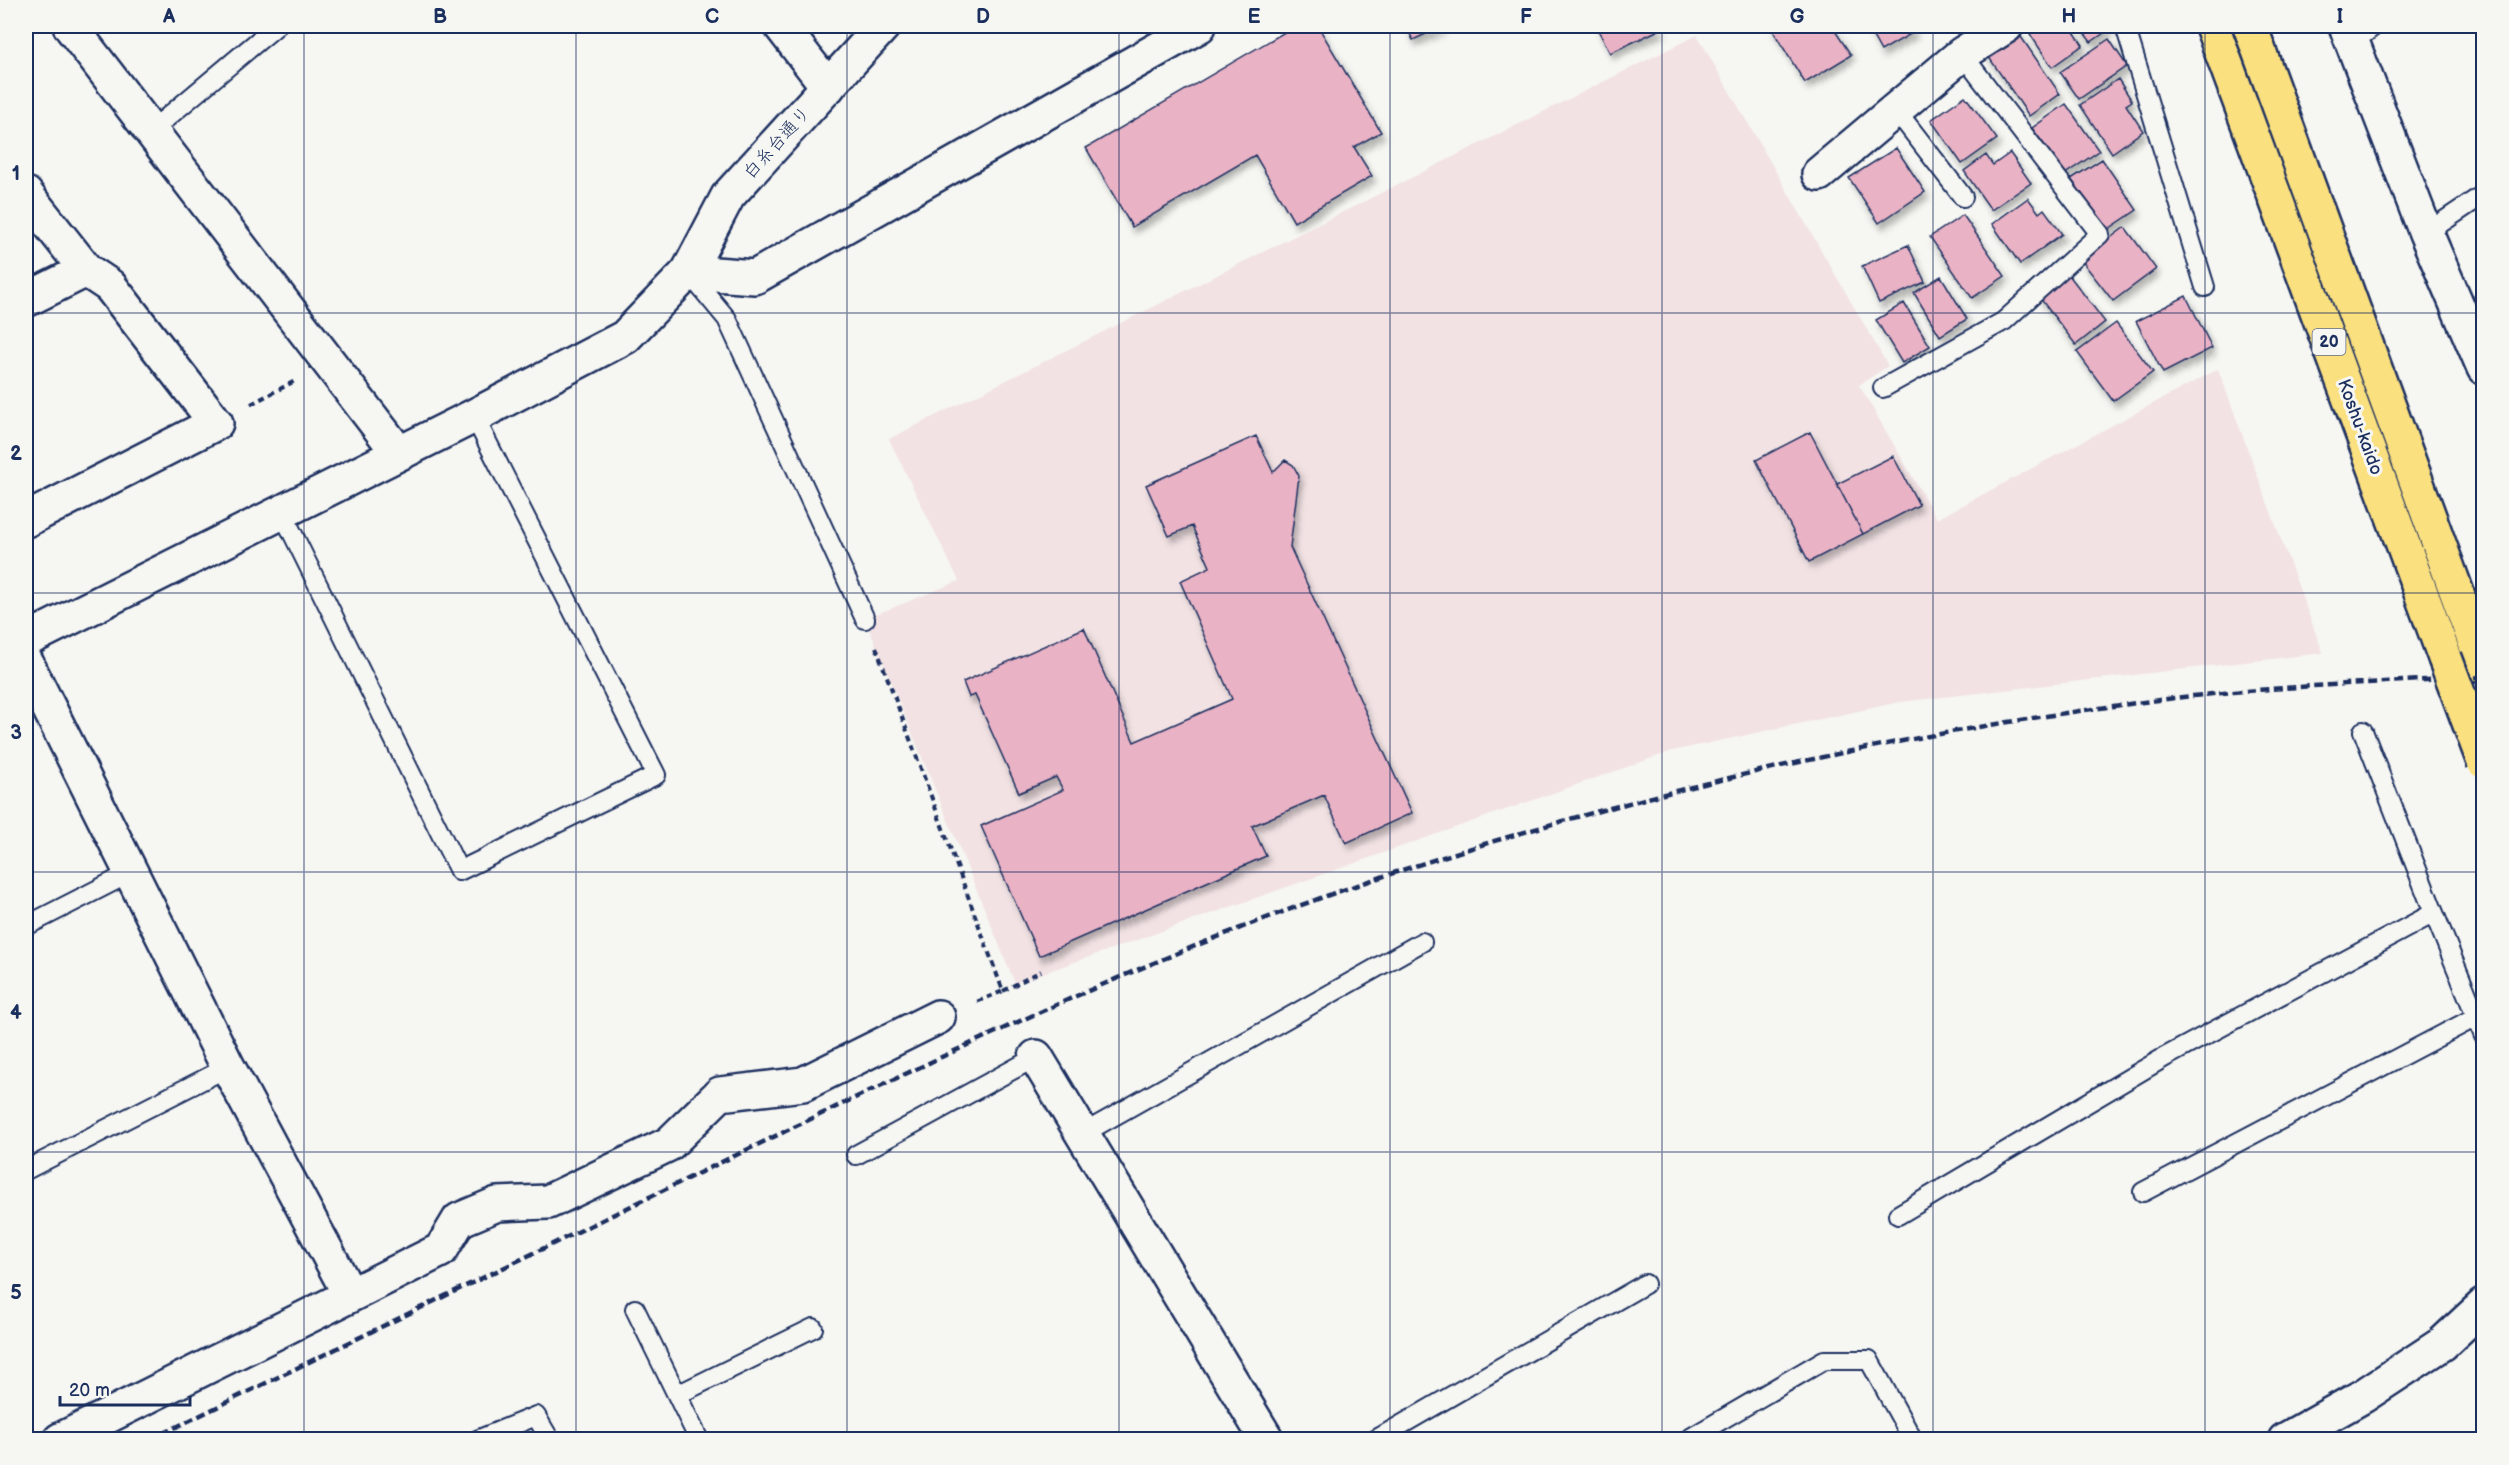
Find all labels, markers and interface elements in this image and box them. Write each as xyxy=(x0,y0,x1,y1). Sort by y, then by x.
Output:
text: A xyxy=(162,5,176,29)
text: B xyxy=(433,5,447,29)
text: C xyxy=(705,5,719,29)
text: D xyxy=(976,5,990,29)
text: E xyxy=(1248,5,1261,29)
text: F xyxy=(1520,5,1532,29)
text: G xyxy=(1790,5,1805,29)
text: H xyxy=(2062,5,2076,29)
text: I xyxy=(2337,5,2343,29)
street label: 白糸台通り xyxy=(739,103,815,183)
text: 1 xyxy=(12,162,20,186)
road number: 20 xyxy=(2312,329,2346,355)
street label: Koshu-kaido xyxy=(2333,376,2387,478)
text: 2 xyxy=(10,442,22,466)
text: 3 xyxy=(10,721,22,745)
text: 4 xyxy=(10,1001,22,1025)
text: 5 xyxy=(10,1281,22,1305)
scale bar xyxy=(60,1369,190,1407)
text: 20 m xyxy=(69,1380,110,1401)

